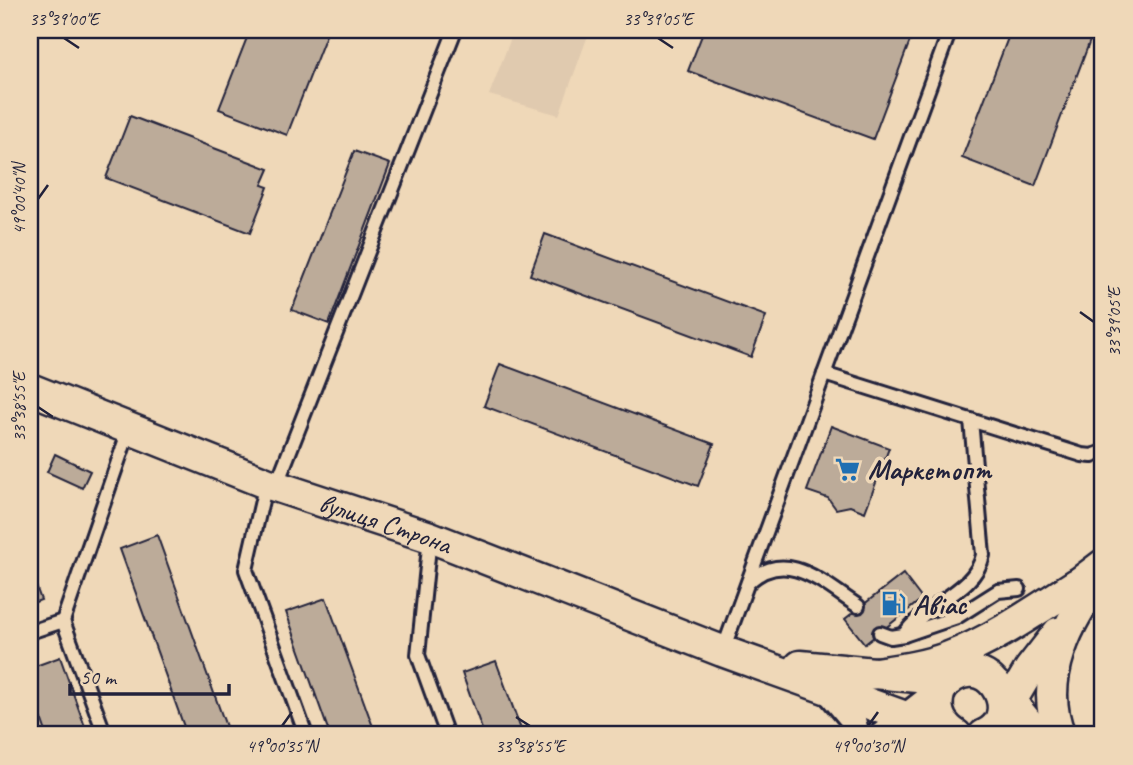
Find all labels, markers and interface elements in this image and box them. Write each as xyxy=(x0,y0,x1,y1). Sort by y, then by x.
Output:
text: 33°39'00"E xyxy=(29,8,101,30)
text: 33°39'05"E xyxy=(623,8,695,30)
text: 49°00'40"N xyxy=(8,160,30,234)
text: 33°39'05"E xyxy=(1103,285,1125,357)
text: 33°38'55"E xyxy=(8,370,30,442)
place label: Маркетопт xyxy=(868,452,993,487)
supermarket icon: Маркетопт xyxy=(834,455,862,483)
street label: вулиця Строна xyxy=(315,485,458,562)
place label: Авіас xyxy=(913,587,968,622)
fuel station icon: Авіас xyxy=(879,590,907,618)
scale bar xyxy=(70,653,229,697)
text: 50 m xyxy=(80,664,118,690)
text: 49°00'35"N xyxy=(247,735,321,757)
text: 33°38'55"E xyxy=(495,735,567,757)
text: 49°00'30"N xyxy=(833,735,907,757)

